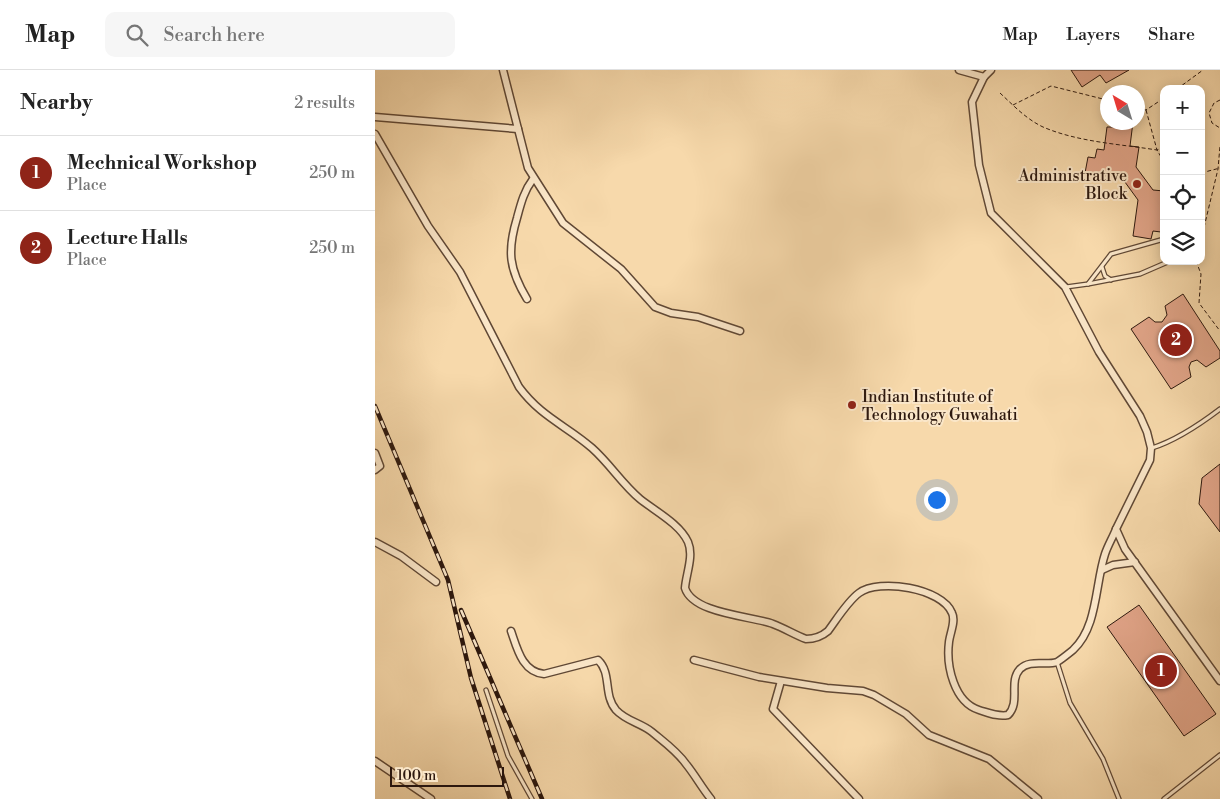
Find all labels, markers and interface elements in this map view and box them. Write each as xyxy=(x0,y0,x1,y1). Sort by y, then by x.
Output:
search box xyxy=(105,12,455,57)
text: Map xyxy=(25,20,75,50)
icon: search xyxy=(123,21,151,49)
text: Search here xyxy=(163,23,265,47)
text: Map xyxy=(1003,23,1038,46)
text: Layers xyxy=(1066,23,1120,46)
text: Share xyxy=(1148,23,1195,46)
north arrow xyxy=(1100,85,1145,130)
map controls xyxy=(1160,85,1205,265)
button: + xyxy=(1160,85,1205,130)
text: Nearby xyxy=(20,90,93,116)
text: 2 results xyxy=(294,93,355,113)
button: − xyxy=(1160,130,1205,175)
text: Mechnical Workshop xyxy=(67,151,257,175)
text: 1 xyxy=(32,163,40,183)
text: 250 m xyxy=(309,163,355,183)
place label: Administrative Block xyxy=(1018,166,1129,204)
text: Place xyxy=(67,175,107,195)
button: locate xyxy=(1160,175,1205,220)
marker: Administrative Block xyxy=(1131,178,1143,190)
button: layers xyxy=(1160,220,1205,265)
text: Lecture Halls xyxy=(67,226,188,250)
text: 2 xyxy=(31,238,41,258)
text: 250 m xyxy=(309,238,355,258)
text: Place xyxy=(67,250,107,270)
pin: 2 xyxy=(1160,321,1192,359)
place label: Indian Institute of Technology Guwahati xyxy=(862,387,1018,425)
marker: Indian Institute of Technology Guwahati xyxy=(846,399,858,411)
your location xyxy=(924,487,950,513)
pin: 1 xyxy=(1145,652,1177,690)
scale bar xyxy=(390,764,504,787)
text: 100 m xyxy=(397,767,436,785)

